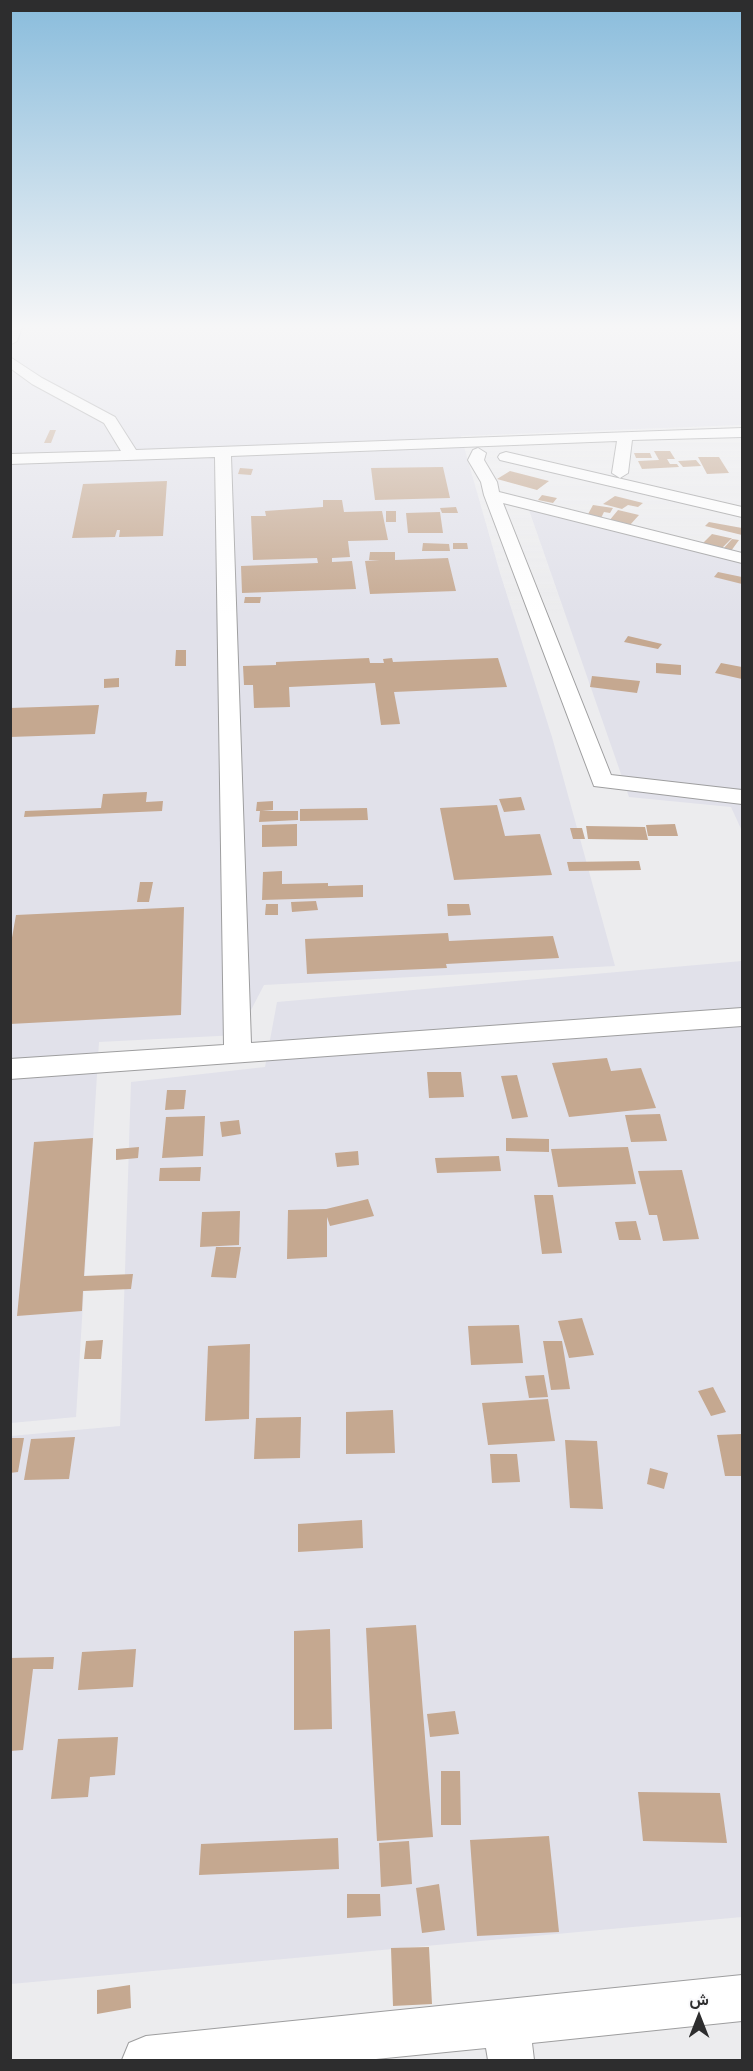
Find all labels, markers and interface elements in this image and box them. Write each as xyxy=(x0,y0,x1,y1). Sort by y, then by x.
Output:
north arrow xyxy=(669,1987,729,2047)
text: ش xyxy=(689,1989,709,2009)

